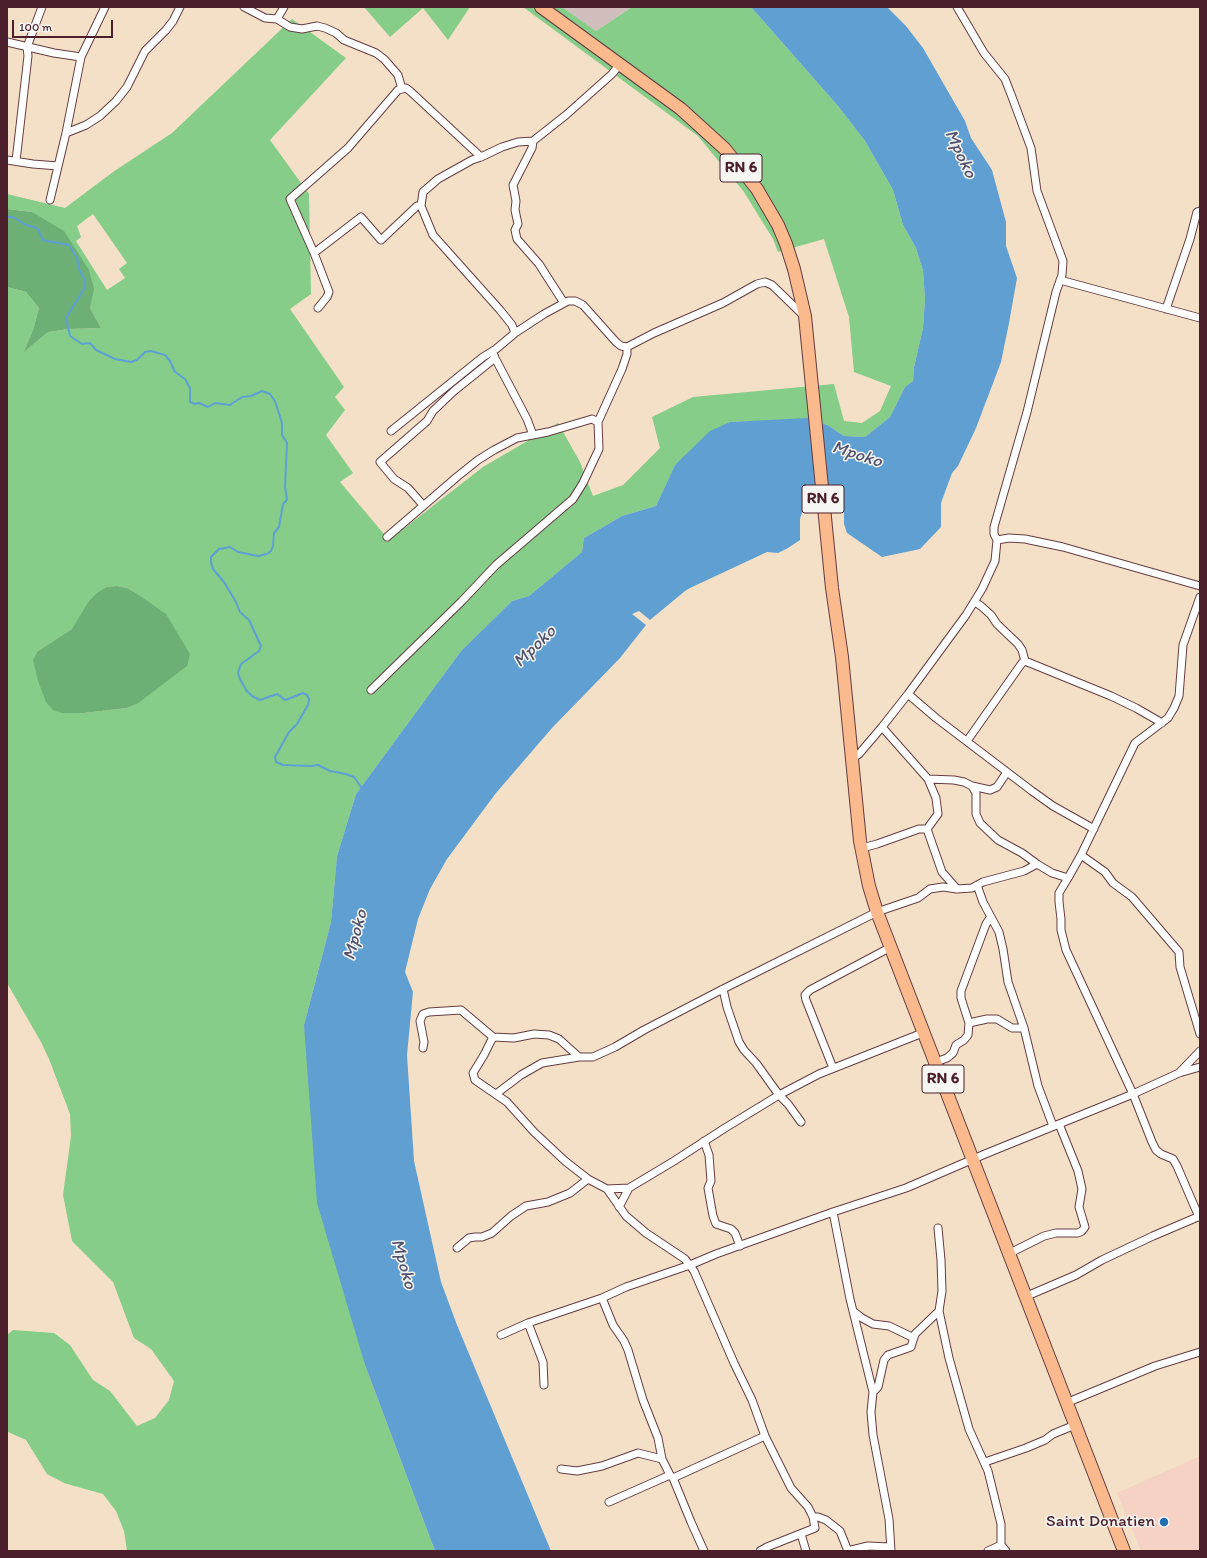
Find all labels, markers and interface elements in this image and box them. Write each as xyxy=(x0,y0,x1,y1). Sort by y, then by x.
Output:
scale bar xyxy=(14,12,115,38)
text: 100 m xyxy=(19,20,52,34)
water label: Mpoko xyxy=(939,126,981,182)
road number: RN 6 xyxy=(720,154,762,182)
water label: Mpoko xyxy=(829,437,885,473)
road number: RN 6 xyxy=(802,485,844,513)
water label: Mpoko xyxy=(509,621,561,673)
water label: Mpoko xyxy=(339,907,373,963)
road number: RN 6 xyxy=(922,1065,964,1093)
water label: Mpoko xyxy=(386,1236,420,1292)
place label: Saint Donatien xyxy=(1046,1512,1155,1532)
marker: Saint Donatien xyxy=(1158,1516,1170,1528)

